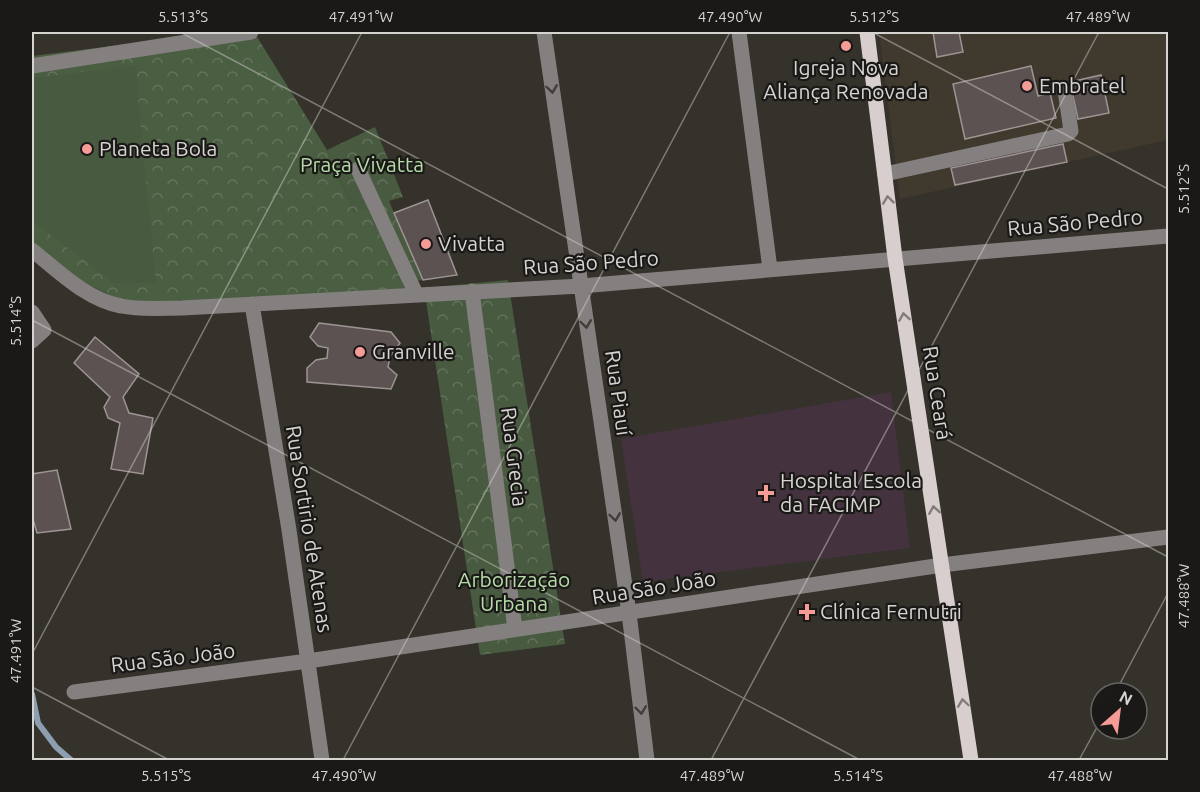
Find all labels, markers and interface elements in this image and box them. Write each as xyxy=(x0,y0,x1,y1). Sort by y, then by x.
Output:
text: 5.513°S xyxy=(158,8,208,25)
text: 47.491°W xyxy=(329,8,393,25)
text: 47.490°W xyxy=(698,8,762,25)
text: 5.512°S xyxy=(849,8,899,25)
text: 47.489°W xyxy=(1066,8,1130,25)
marker: Igreja Nova Aliança Renovada xyxy=(839,39,853,53)
place label: Igreja Nova Aliança Renovada xyxy=(763,55,929,103)
place label: Embratel xyxy=(1039,73,1125,97)
marker: Embratel xyxy=(1020,79,1034,93)
one-way arrow xyxy=(546,85,558,94)
place label: Planeta Bola xyxy=(99,136,217,160)
marker: Planeta Bola xyxy=(80,142,94,156)
park label: Praça Vivatta xyxy=(300,152,424,176)
text: 5.512°S xyxy=(1175,164,1192,214)
one-way arrow xyxy=(882,195,894,205)
street label: Rua São Pedro xyxy=(1006,204,1144,240)
place label: Vivatta xyxy=(438,231,505,255)
marker: Vivatta xyxy=(419,237,433,251)
street label: Rua São Pedro xyxy=(522,245,660,279)
text: 5.514°S xyxy=(7,296,24,346)
one-way arrow xyxy=(898,312,910,322)
one-way arrow xyxy=(580,319,592,329)
place label: Granville xyxy=(372,339,455,363)
street label: Rua Ceará xyxy=(919,344,957,441)
marker: Granville xyxy=(353,345,367,359)
street label: Rua Piauí xyxy=(601,348,637,438)
street label: Rua Grecia xyxy=(497,406,533,508)
street label: Rua Sortirio de Atenas xyxy=(282,424,338,634)
place label: Hospital Escola da FACIMP xyxy=(780,468,922,516)
marker: Hospital Escola da FACIMP xyxy=(757,484,775,502)
one-way arrow xyxy=(928,505,940,514)
one-way arrow xyxy=(608,512,620,521)
text: 47.488°W xyxy=(1175,564,1192,628)
street label: Rua São João xyxy=(590,565,718,609)
park label: Arborização Urbana xyxy=(458,567,570,615)
place label: Clínica Fernutri xyxy=(820,599,962,623)
marker: Clínica Fernutri xyxy=(798,603,816,621)
text: 47.491°W xyxy=(7,619,24,683)
street label: Rua São João xyxy=(109,637,237,677)
north arrow xyxy=(1089,681,1149,741)
text: N xyxy=(1117,687,1136,709)
one-way arrow xyxy=(957,698,969,707)
one-way arrow xyxy=(634,706,647,715)
text: 5.515°S xyxy=(141,767,191,784)
text: 47.490°W xyxy=(312,767,376,784)
text: 47.489°W xyxy=(680,767,744,784)
text: 5.514°S xyxy=(833,767,883,784)
text: 47.488°W xyxy=(1048,767,1112,784)

